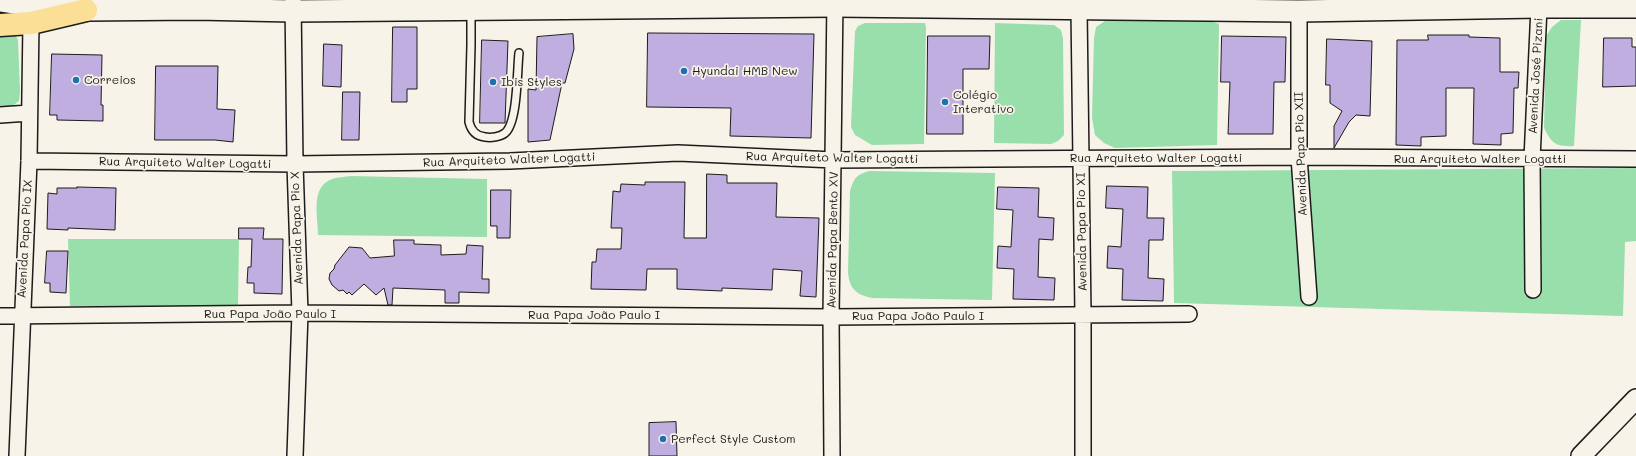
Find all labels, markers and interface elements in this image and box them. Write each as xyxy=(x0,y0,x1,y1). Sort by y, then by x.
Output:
street label: Avenida José Pizani xyxy=(1526,18,1546,134)
place label: Hyundai HMB New xyxy=(692,64,798,78)
marker: Hyundai HMB New xyxy=(679,66,689,76)
place label: Correios xyxy=(84,73,136,87)
marker: Correios xyxy=(71,75,81,85)
place label: Ibis Styles xyxy=(501,75,562,89)
marker: Ibis Styles xyxy=(488,77,498,87)
place label: Colégio Interativo xyxy=(953,88,1014,116)
street label: Avenida Papa Pio XII xyxy=(1292,92,1310,216)
marker: Colégio Interativo xyxy=(940,97,950,107)
street label: Rua Arquiteto Walter Logatti xyxy=(746,149,918,167)
street label: Rua Arquiteto Walter Logatti xyxy=(423,150,595,170)
street label: Rua Arquiteto Walter Logatti xyxy=(1070,151,1242,165)
street label: Rua Arquiteto Walter Logatti xyxy=(1394,152,1566,166)
street label: Rua Arquiteto Walter Logatti xyxy=(99,154,271,172)
street label: Avenida Papa Pio X xyxy=(288,171,306,285)
street label: Avenida Papa Bento XV xyxy=(825,171,841,309)
street label: Avenida Papa Pio XI xyxy=(1074,172,1090,292)
street label: Avenida Papa Pio IX xyxy=(15,179,35,299)
street label: Rua Papa João Paulo I xyxy=(204,307,336,321)
street label: Rua Papa João Paulo I xyxy=(528,308,660,322)
street label: Rua Papa João Paulo I xyxy=(852,309,984,323)
place label: Perfect Style Custom xyxy=(671,432,796,446)
marker: Perfect Style Custom xyxy=(658,434,668,444)

